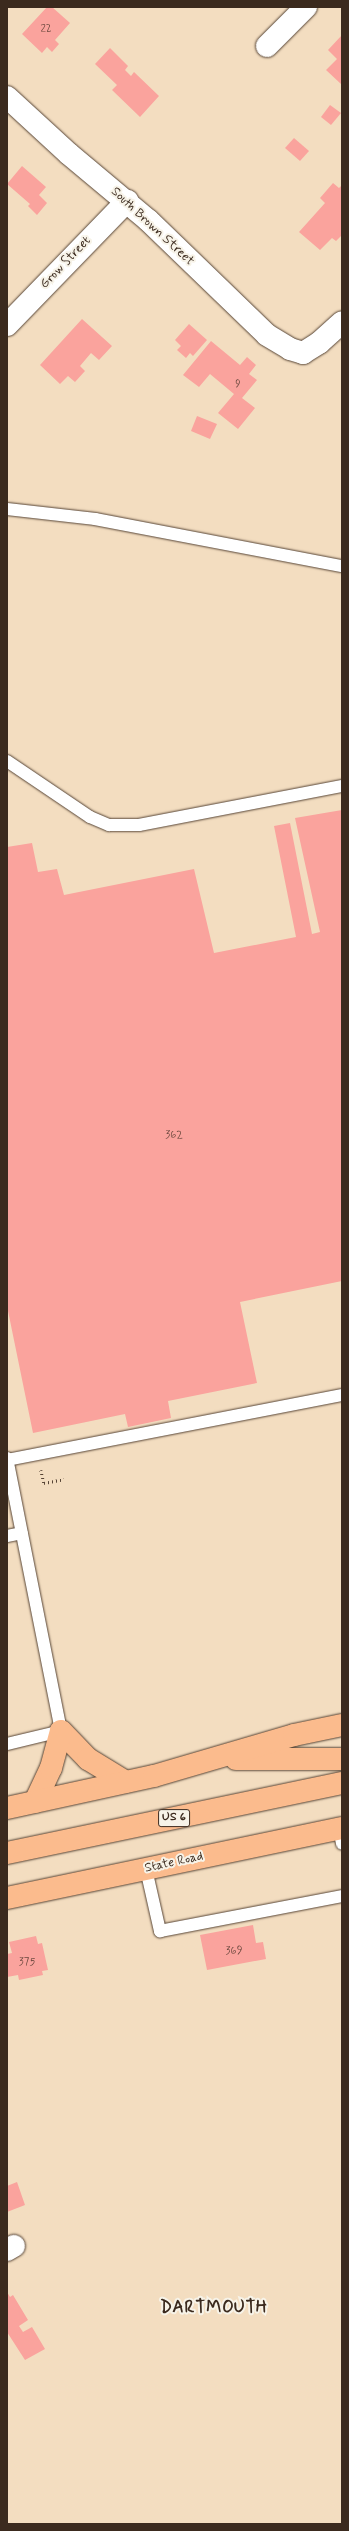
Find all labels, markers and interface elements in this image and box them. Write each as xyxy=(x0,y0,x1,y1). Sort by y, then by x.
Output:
house number: 22 xyxy=(40,22,52,36)
street label: South Brown Street xyxy=(107,185,197,269)
street label: Grow Street xyxy=(37,233,95,293)
house number: 9 xyxy=(235,377,241,391)
house number: 362 xyxy=(165,1128,183,1142)
road number: US 6 xyxy=(158,1808,190,1828)
street label: State Road xyxy=(143,1849,205,1877)
house number: 369 xyxy=(226,1944,242,1958)
house number: 375 xyxy=(19,1955,35,1969)
district label: DARTMOUTH xyxy=(159,2298,269,2318)

